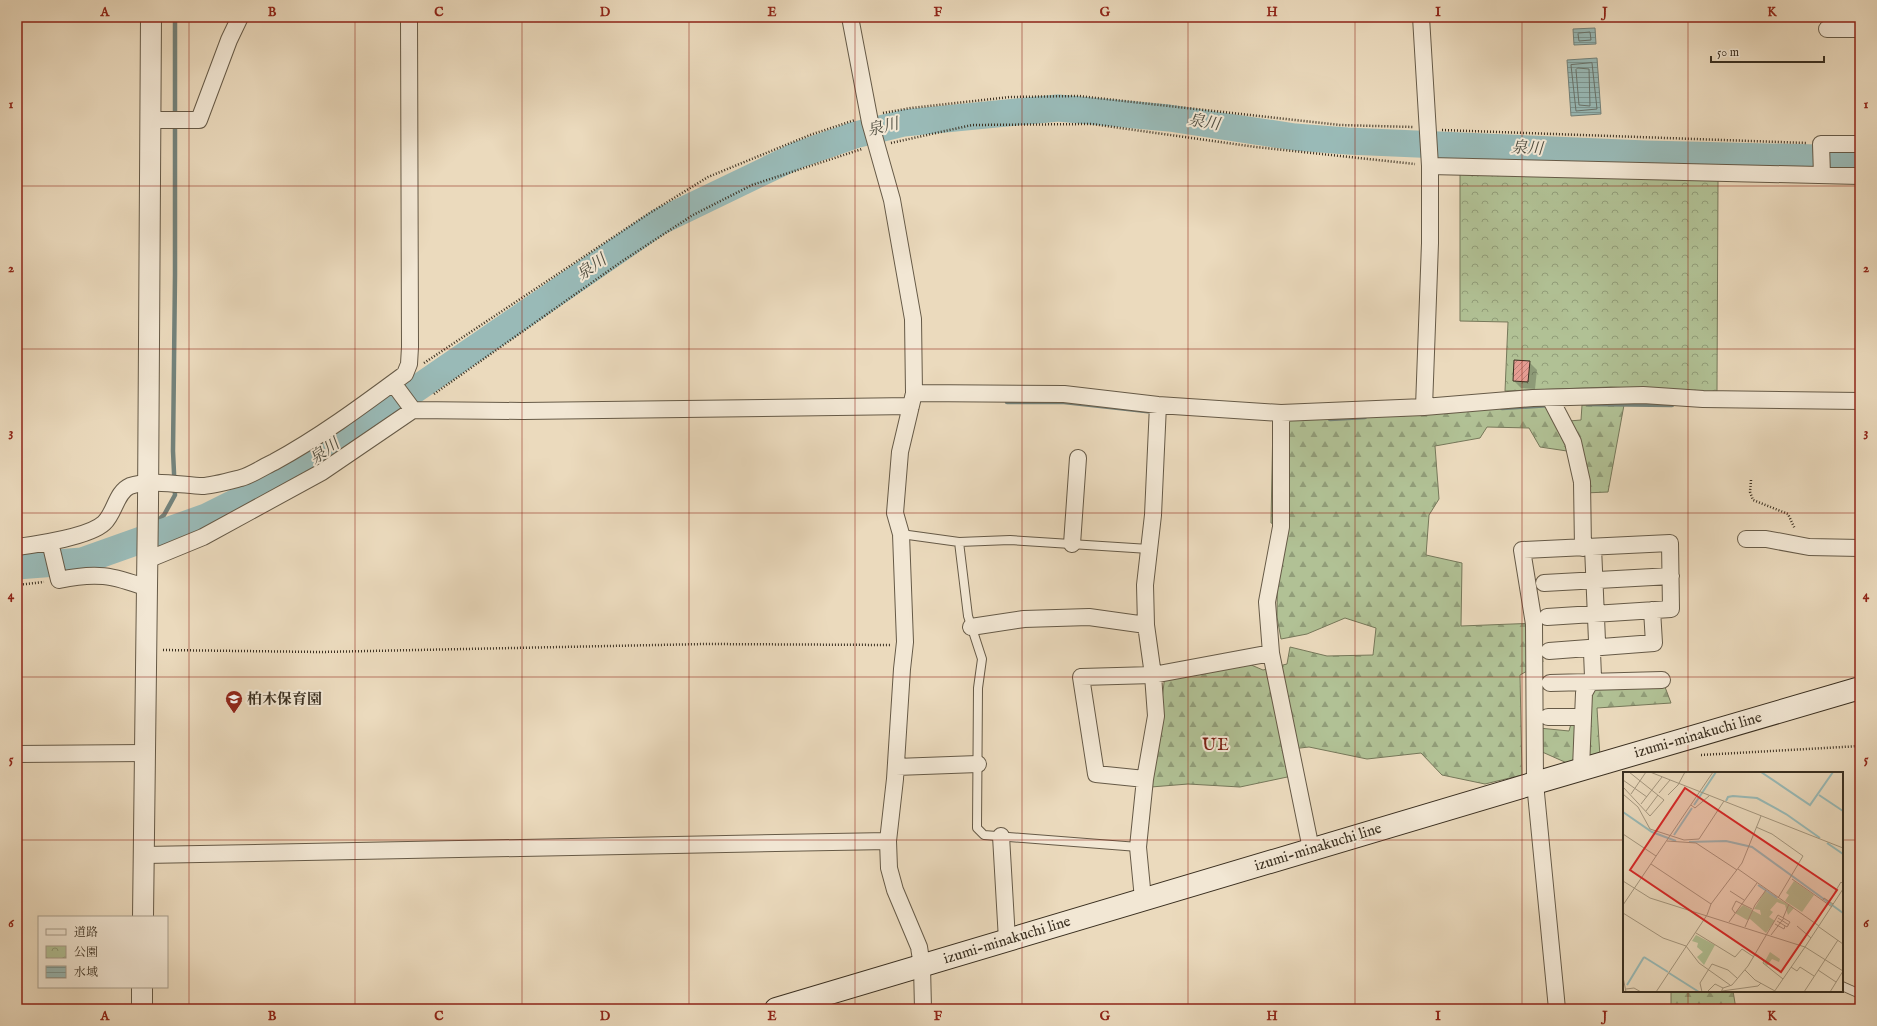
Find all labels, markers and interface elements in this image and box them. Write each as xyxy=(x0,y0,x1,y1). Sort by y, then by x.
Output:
text: A xyxy=(100,4,111,21)
text: B xyxy=(268,4,277,21)
text: C xyxy=(434,4,444,21)
text: D xyxy=(600,4,611,21)
text: E xyxy=(767,4,777,21)
text: F xyxy=(934,4,943,21)
text: G xyxy=(1100,4,1111,21)
text: H xyxy=(1266,4,1278,21)
text: I xyxy=(1435,4,1441,21)
text: J xyxy=(1600,4,1608,21)
text: K xyxy=(1767,4,1777,21)
scale bar xyxy=(1711,38,1824,64)
text: 50 m xyxy=(1717,45,1739,60)
text: 1 xyxy=(9,96,14,113)
text: 1 xyxy=(1864,96,1869,113)
water label: 泉川 xyxy=(1187,111,1223,136)
water label: 泉川 xyxy=(865,114,903,142)
water label: 泉川 xyxy=(1510,138,1545,160)
water label: 泉川 xyxy=(573,249,612,285)
text: 2 xyxy=(8,260,14,277)
text: 2 xyxy=(1863,260,1869,277)
text: 3 xyxy=(9,424,14,441)
text: 3 xyxy=(1864,424,1869,441)
water label: 泉川 xyxy=(306,433,345,469)
text: 4 xyxy=(8,587,15,604)
text: 4 xyxy=(1863,587,1870,604)
school or university icon: 柏木保育園 xyxy=(224,689,244,714)
place label: 柏木保育園 xyxy=(247,690,322,709)
street label: izumi-minakuchi line xyxy=(1632,708,1764,762)
district label: UE xyxy=(1202,735,1230,756)
text: 5 xyxy=(9,751,14,768)
text: 5 xyxy=(1864,751,1869,768)
inset map xyxy=(1623,772,1843,992)
street label: izumi-minakuchi line xyxy=(1252,819,1384,875)
street label: izumi-minakuchi line xyxy=(941,912,1073,968)
text: 6 xyxy=(8,915,14,932)
text: 6 xyxy=(1863,915,1869,932)
legend xyxy=(38,916,168,988)
text: 道路 xyxy=(74,925,98,940)
text: 公園 xyxy=(74,945,98,960)
text: 水域 xyxy=(74,965,98,980)
text: A xyxy=(100,1008,111,1025)
text: B xyxy=(268,1008,277,1025)
text: C xyxy=(434,1008,444,1025)
text: D xyxy=(600,1008,611,1025)
text: E xyxy=(767,1008,777,1025)
text: F xyxy=(934,1008,943,1025)
text: G xyxy=(1100,1008,1111,1025)
text: H xyxy=(1266,1008,1278,1025)
text: I xyxy=(1435,1008,1441,1025)
text: J xyxy=(1600,1008,1608,1025)
text: K xyxy=(1767,1008,1777,1025)

